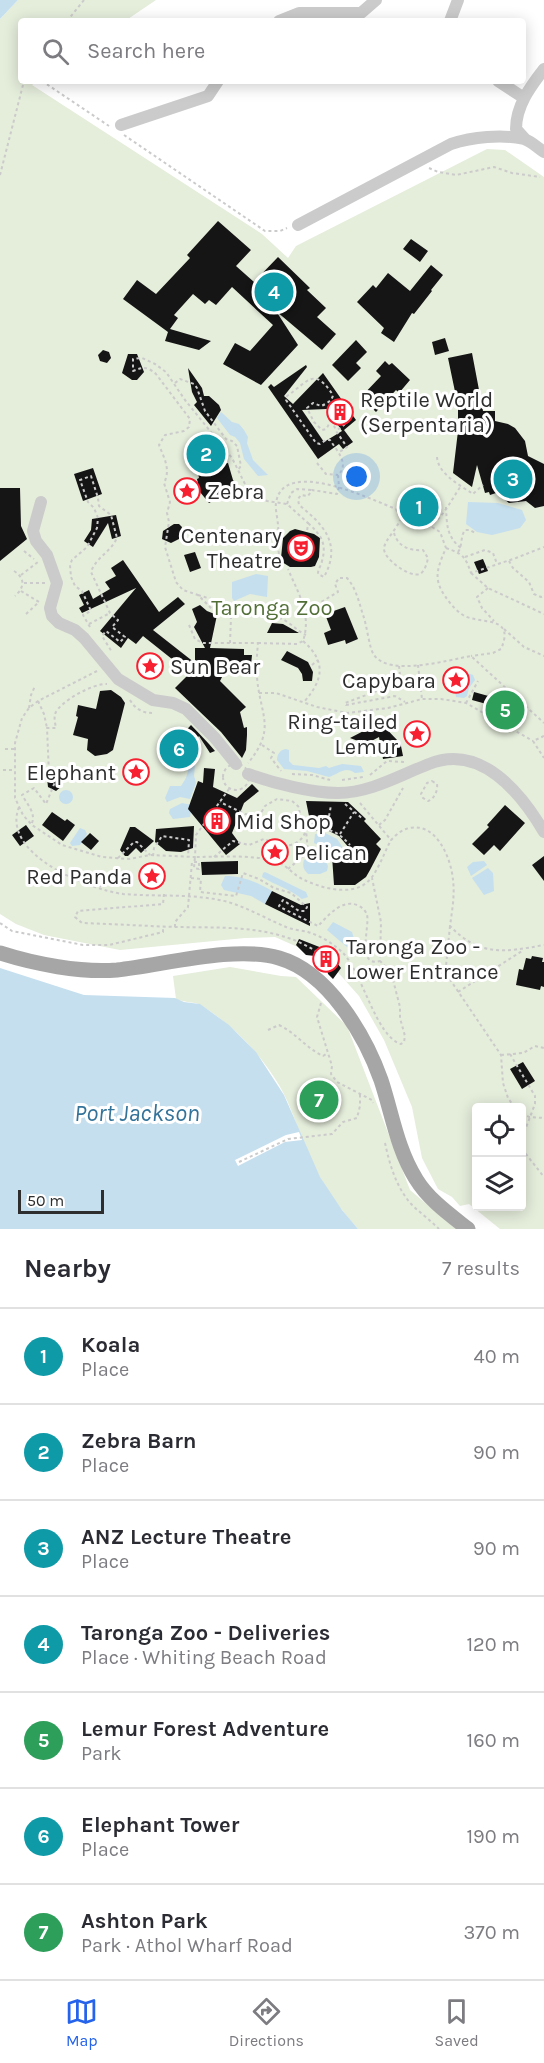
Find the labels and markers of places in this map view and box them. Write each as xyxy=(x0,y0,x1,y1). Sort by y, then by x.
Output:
pin: 4 xyxy=(254,270,294,314)
place label: Reptile World (Serpentaria) xyxy=(360,387,493,438)
building icon: Reptile World (Serpentaria) xyxy=(325,397,355,427)
pin: 2 xyxy=(186,432,226,476)
pin: 3 xyxy=(494,456,532,502)
place icon: Zebra xyxy=(172,476,202,506)
place label: Zebra xyxy=(207,479,264,505)
pin: 1 xyxy=(400,484,438,530)
place label: Centenary Theatre xyxy=(181,523,282,574)
theatre icon: Centenary Theatre xyxy=(286,533,316,563)
place icon: Sun Bear xyxy=(135,651,165,681)
place label: Sun Bear xyxy=(170,654,260,680)
place icon: Capybara xyxy=(441,665,471,695)
place label: Capybara xyxy=(342,668,436,694)
pin: 5 xyxy=(486,688,524,732)
place label: Ring-tailed Lemur xyxy=(287,709,398,760)
place icon: Ring-tailed Lemur xyxy=(402,719,432,749)
pin: 6 xyxy=(160,726,198,771)
place icon: Elephant xyxy=(121,757,151,787)
place label: Elephant xyxy=(26,760,116,786)
building icon: Mid Shop xyxy=(202,806,232,836)
place label: Mid Shop xyxy=(236,809,331,835)
place icon: Pelican xyxy=(260,837,290,867)
place label: Pelican xyxy=(294,840,367,866)
place icon: Red Panda xyxy=(137,861,167,891)
place label: Red Panda xyxy=(26,864,132,890)
place label: Taronga Zoo - Lower Entrance xyxy=(346,934,499,985)
building icon: Taronga Zoo - Lower Entrance xyxy=(311,944,341,974)
pin: 7 xyxy=(300,1078,338,1122)

